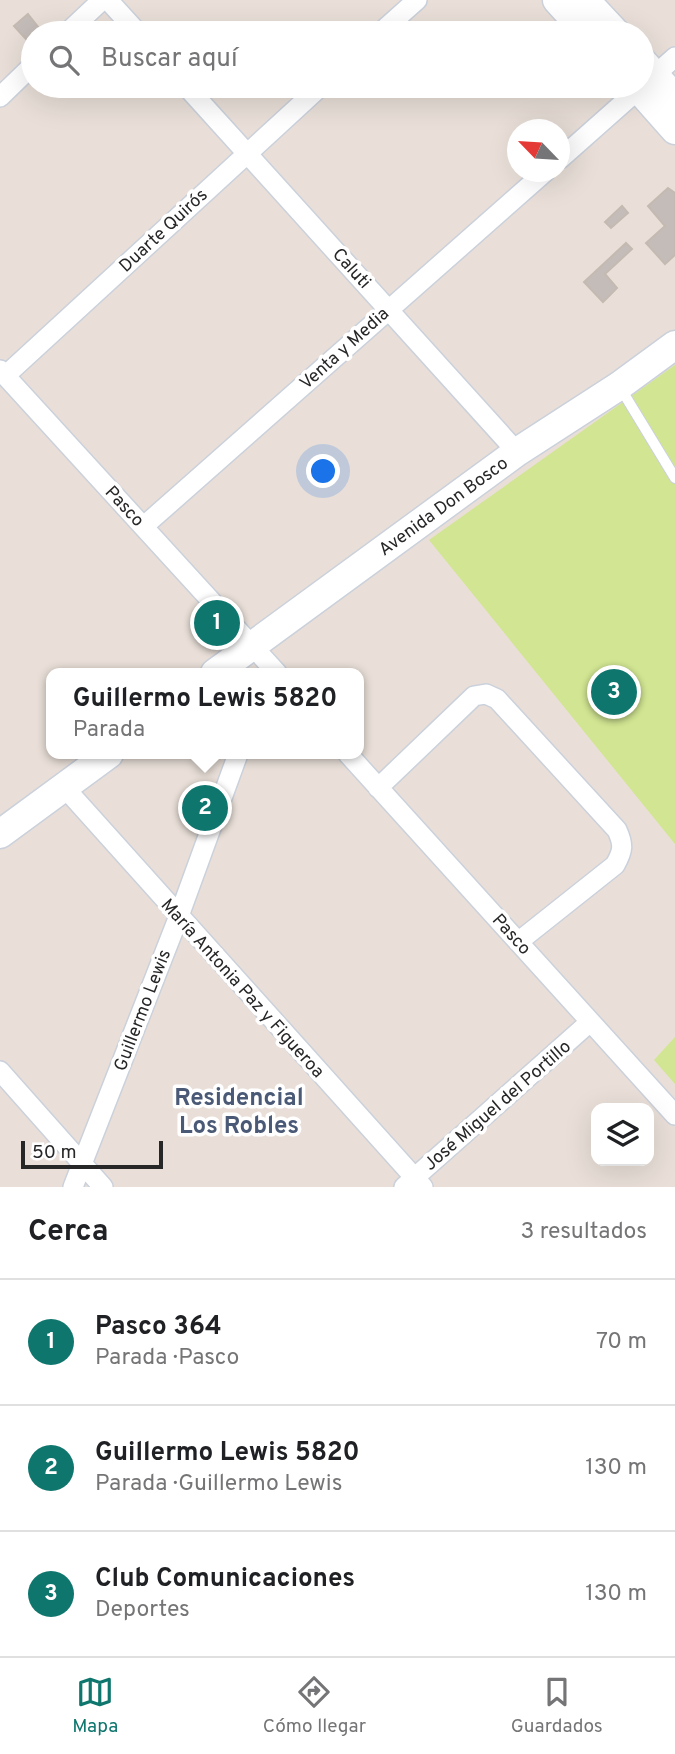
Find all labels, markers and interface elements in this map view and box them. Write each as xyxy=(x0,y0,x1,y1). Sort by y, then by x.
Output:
search box xyxy=(21,21,654,98)
icon: search xyxy=(45,41,83,79)
text: Buscar aquí xyxy=(101,43,238,76)
north arrow xyxy=(507,119,570,182)
street label: Duarte Quirós xyxy=(115,184,213,278)
street label: Caluti xyxy=(327,244,375,294)
street label: Venta y Media xyxy=(296,303,395,395)
street label: Avenida Don Bosco xyxy=(375,452,513,562)
your location xyxy=(306,454,340,488)
street label: Pasco xyxy=(99,482,149,532)
pin: 1 xyxy=(194,597,240,649)
pin: 3 xyxy=(591,666,637,718)
popup xyxy=(46,668,364,759)
text: Guillermo Lewis 5820 xyxy=(73,683,337,716)
text: Parada xyxy=(73,716,145,745)
pin: 2 xyxy=(182,782,228,834)
street label: María Antonia Paz y Figueroa xyxy=(155,894,329,1084)
street label: Pasco xyxy=(486,910,535,960)
street label: Guillermo Lewis xyxy=(110,946,177,1075)
street label: José Miguel del Portillo xyxy=(420,1036,576,1176)
district label: Residencial Los Robles xyxy=(174,1084,304,1142)
map controls xyxy=(591,1103,654,1166)
button: layers xyxy=(591,1103,654,1166)
scale bar xyxy=(21,1138,163,1170)
text: 50 m xyxy=(32,1141,77,1165)
text: Cerca xyxy=(28,1214,108,1251)
text: 3 resultados xyxy=(520,1218,647,1247)
text: Pasco 364 xyxy=(95,1311,222,1344)
text: 1 xyxy=(46,1328,56,1357)
text: 70 m xyxy=(596,1328,647,1357)
text: Parada · Pasco xyxy=(95,1344,239,1373)
text: Guillermo Lewis 5820 xyxy=(95,1437,360,1470)
text: 2 xyxy=(44,1454,58,1483)
text: 130 m xyxy=(585,1454,647,1483)
text: Parada · Guillermo Lewis xyxy=(95,1470,342,1499)
text: Club Comunicaciones xyxy=(95,1563,355,1596)
text: 3 xyxy=(44,1580,58,1609)
text: 130 m xyxy=(585,1580,647,1609)
text: Deportes xyxy=(95,1596,190,1625)
tab: Mapa xyxy=(72,1673,118,1739)
tab: Cómo llegar xyxy=(263,1673,366,1739)
tab: Guardados xyxy=(511,1673,603,1739)

